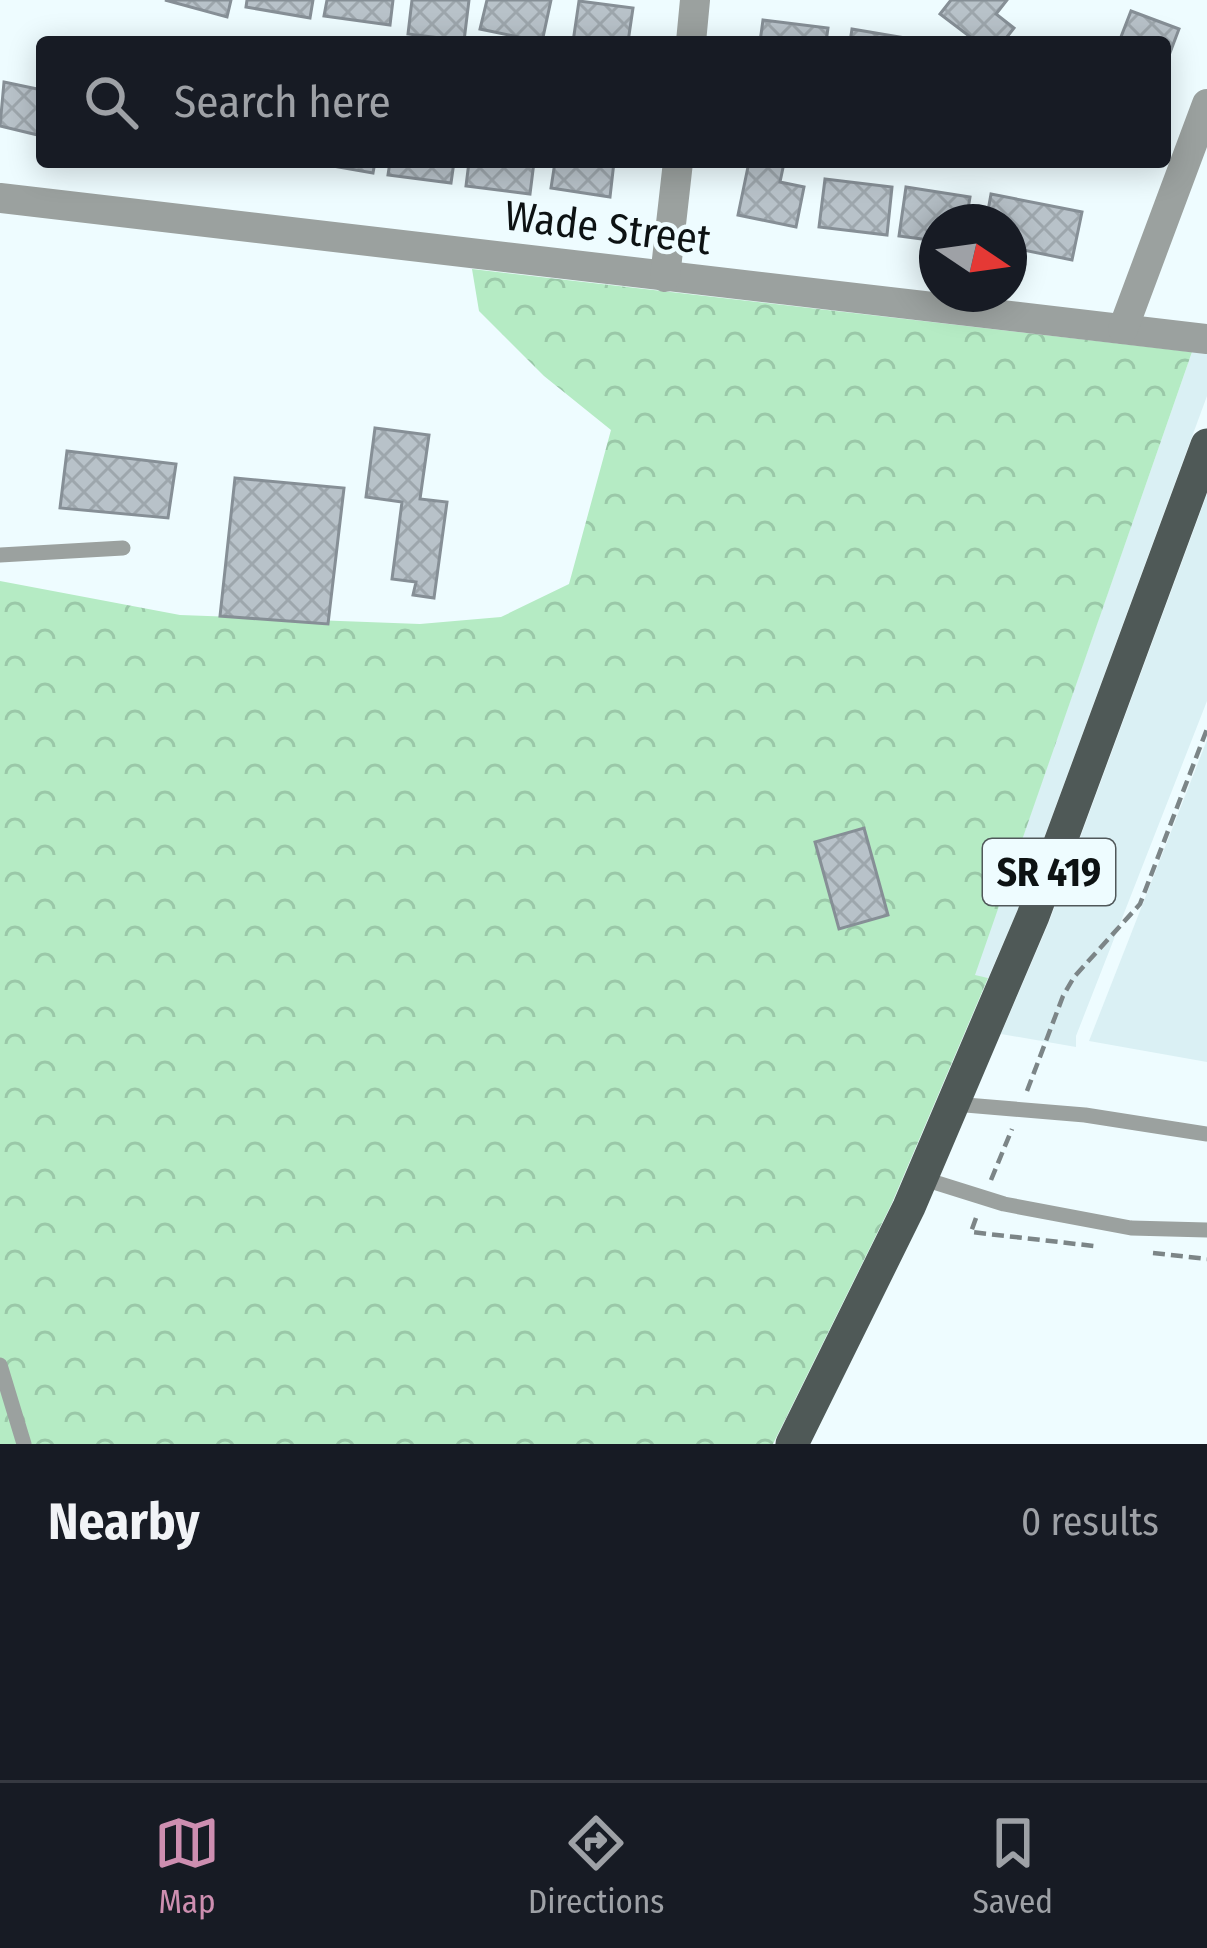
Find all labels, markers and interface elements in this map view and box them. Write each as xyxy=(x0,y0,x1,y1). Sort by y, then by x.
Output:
search box xyxy=(36,36,1171,168)
icon: search xyxy=(78,69,144,135)
text: Search here xyxy=(174,75,391,129)
street label: Wade Street xyxy=(502,191,714,265)
north arrow xyxy=(919,204,1027,312)
road number: SR 419 xyxy=(983,839,1115,905)
text: Nearby xyxy=(48,1491,200,1553)
text: 0 results xyxy=(1021,1499,1159,1545)
tab: Map xyxy=(154,1810,220,1922)
tab: Directions xyxy=(528,1810,664,1922)
tab: Saved xyxy=(972,1810,1053,1922)

